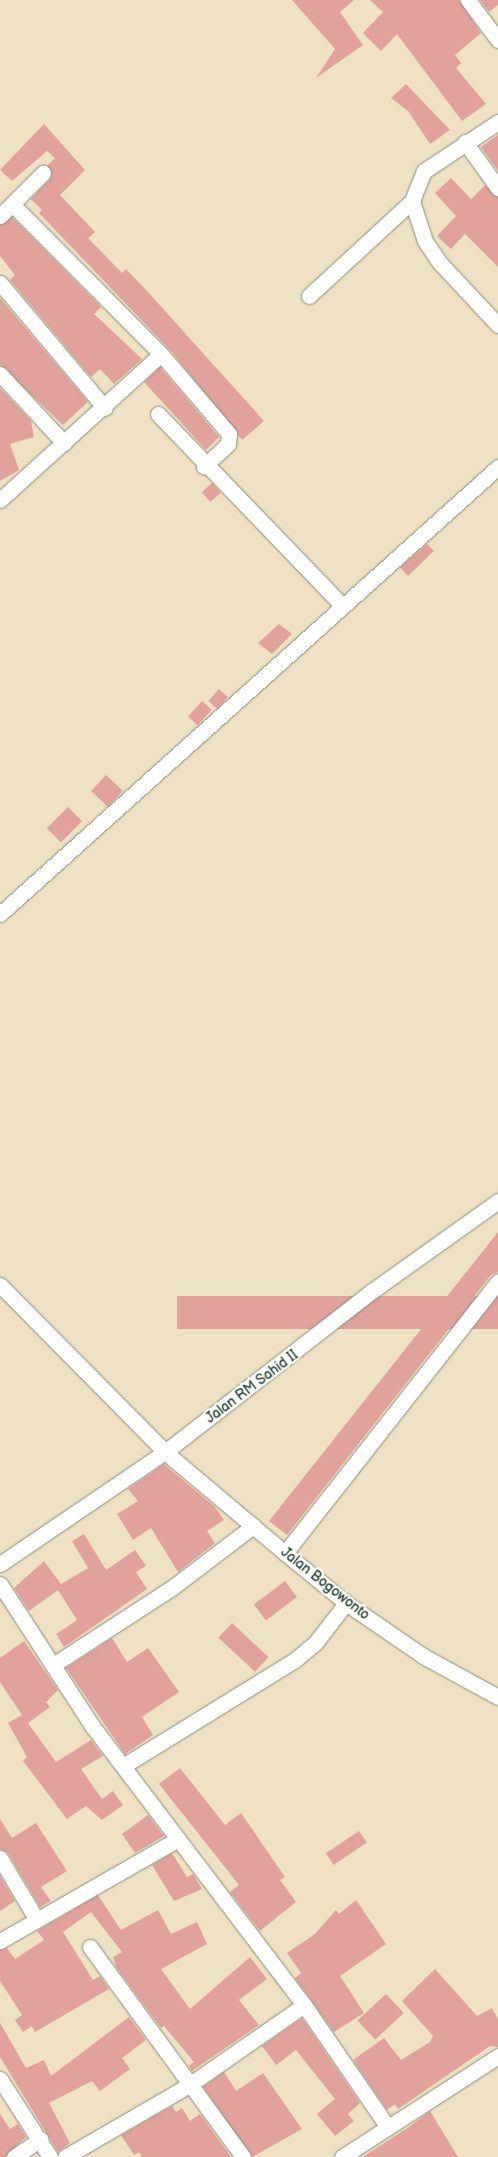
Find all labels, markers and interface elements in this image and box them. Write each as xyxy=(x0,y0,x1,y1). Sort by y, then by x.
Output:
street label: Jalan RM Sahid II xyxy=(203,1347,301,1427)
street label: Jalan Bogowonto xyxy=(277,1544,373,1624)

